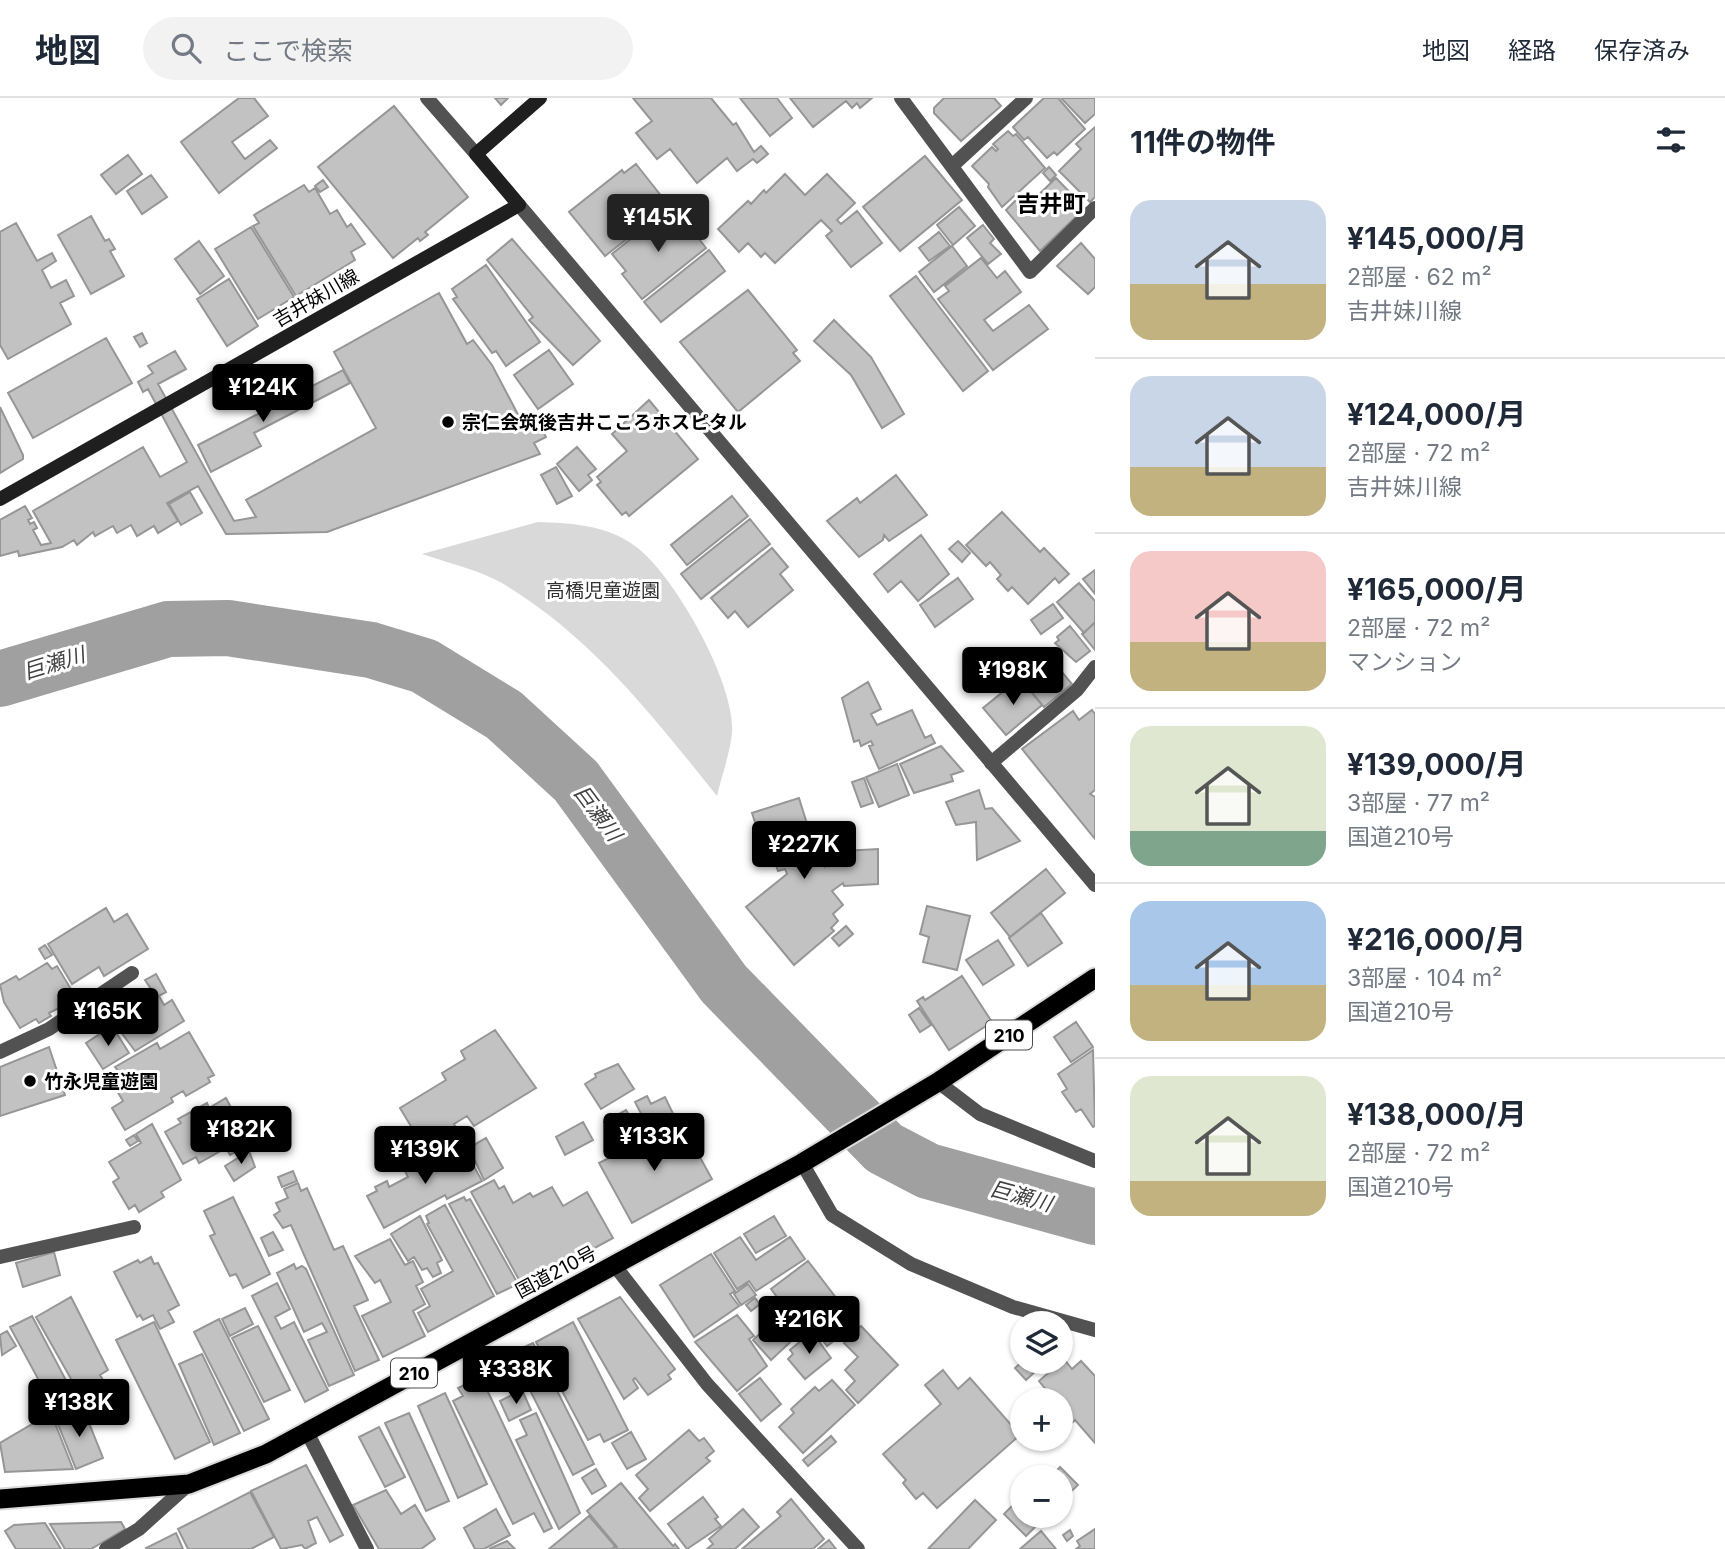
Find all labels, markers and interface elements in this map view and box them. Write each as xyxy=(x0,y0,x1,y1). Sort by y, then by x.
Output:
search box xyxy=(143,17,633,80)
icon: search xyxy=(167,29,205,67)
text: 地図 xyxy=(35,30,101,70)
text: ここで検索 xyxy=(223,35,353,66)
text: 地図 xyxy=(1422,36,1470,65)
text: 経路 xyxy=(1508,36,1556,65)
text: 保存済み xyxy=(1594,36,1690,65)
icon: filters xyxy=(1652,121,1690,159)
text: 11件の物件 xyxy=(1130,124,1276,160)
district label: 吉井町 xyxy=(1017,190,1086,218)
pin: ¥145K xyxy=(609,194,707,254)
text: ¥145K xyxy=(623,203,693,231)
text: ¥145,000/月 xyxy=(1347,220,1527,256)
icon: home xyxy=(1186,228,1270,312)
text: 2部屋 · 62 m² xyxy=(1347,263,1492,291)
street label: 吉井妹川線 xyxy=(269,264,363,332)
text: 吉井妹川線 xyxy=(1347,297,1462,325)
pin: ¥124K xyxy=(214,364,312,424)
text: ¥124K xyxy=(228,373,298,401)
text: ¥124,000/月 xyxy=(1347,396,1526,432)
icon: home xyxy=(1186,404,1270,488)
place label: 宗仁会筑後吉井こころホスピタル xyxy=(462,411,747,434)
marker: 宗仁会筑後吉井こころホスピタル xyxy=(440,414,456,430)
text: 2部屋 · 72 m² xyxy=(1347,439,1490,467)
text: 吉井妹川線 xyxy=(1347,473,1462,501)
text: ¥165,000/月 xyxy=(1347,571,1527,607)
park label: 高橋児童遊園 xyxy=(546,579,660,602)
icon: home xyxy=(1186,579,1270,663)
text: 2部屋 · 72 m² xyxy=(1347,614,1490,642)
water label: 巨瀬川 xyxy=(20,641,90,684)
pin: ¥198K xyxy=(964,648,1062,707)
text: マンション xyxy=(1347,648,1462,676)
text: ¥198K xyxy=(978,656,1048,684)
text: ¥139,000/月 xyxy=(1347,746,1527,782)
icon: home xyxy=(1186,754,1270,838)
water label: 巨瀬川 xyxy=(569,780,628,847)
text: 3部屋 · 77 m² xyxy=(1347,789,1490,817)
pin: ¥227K xyxy=(755,822,853,881)
text: 国道210号 xyxy=(1347,823,1454,851)
text: ¥227K xyxy=(768,830,840,858)
text: ¥216,000/月 xyxy=(1347,921,1526,957)
icon: home xyxy=(1186,929,1270,1013)
text: 3部屋 · 104 m² xyxy=(1347,964,1502,992)
pin: ¥165K xyxy=(59,988,157,1048)
text: ¥165K xyxy=(73,997,143,1025)
text: 国道210号 xyxy=(1347,998,1454,1026)
road number: 210 xyxy=(986,1020,1032,1050)
place label: 竹永児童遊園 xyxy=(44,1070,158,1093)
marker: 竹永児童遊園 xyxy=(22,1073,38,1089)
text: ¥138,000/月 xyxy=(1347,1096,1527,1132)
icon: home xyxy=(1186,1104,1270,1188)
pin: ¥182K xyxy=(192,1107,290,1166)
pin: ¥133K xyxy=(605,1114,703,1173)
text: ¥182K xyxy=(206,1115,276,1143)
text: ¥133K xyxy=(619,1122,689,1150)
pin: ¥139K xyxy=(376,1126,474,1186)
text: ¥139K xyxy=(390,1135,460,1163)
text: 2部屋 · 72 m² xyxy=(1347,1139,1490,1167)
text: 国道210号 xyxy=(1347,1173,1454,1201)
water label: 巨瀬川 xyxy=(987,1176,1057,1217)
street label: 国道210号 xyxy=(512,1241,600,1303)
pin: ¥216K xyxy=(760,1296,858,1356)
text: ¥216K xyxy=(775,1305,844,1333)
map controls xyxy=(1010,1311,1073,1528)
button: layers xyxy=(1010,1311,1073,1374)
pin: ¥338K xyxy=(467,1346,565,1406)
text: ¥338K xyxy=(479,1355,553,1383)
road number: 210 xyxy=(391,1358,437,1388)
pin: ¥138K xyxy=(30,1380,128,1439)
text: ¥138K xyxy=(44,1388,114,1416)
button: + xyxy=(1010,1388,1073,1451)
button: − xyxy=(1010,1465,1073,1528)

